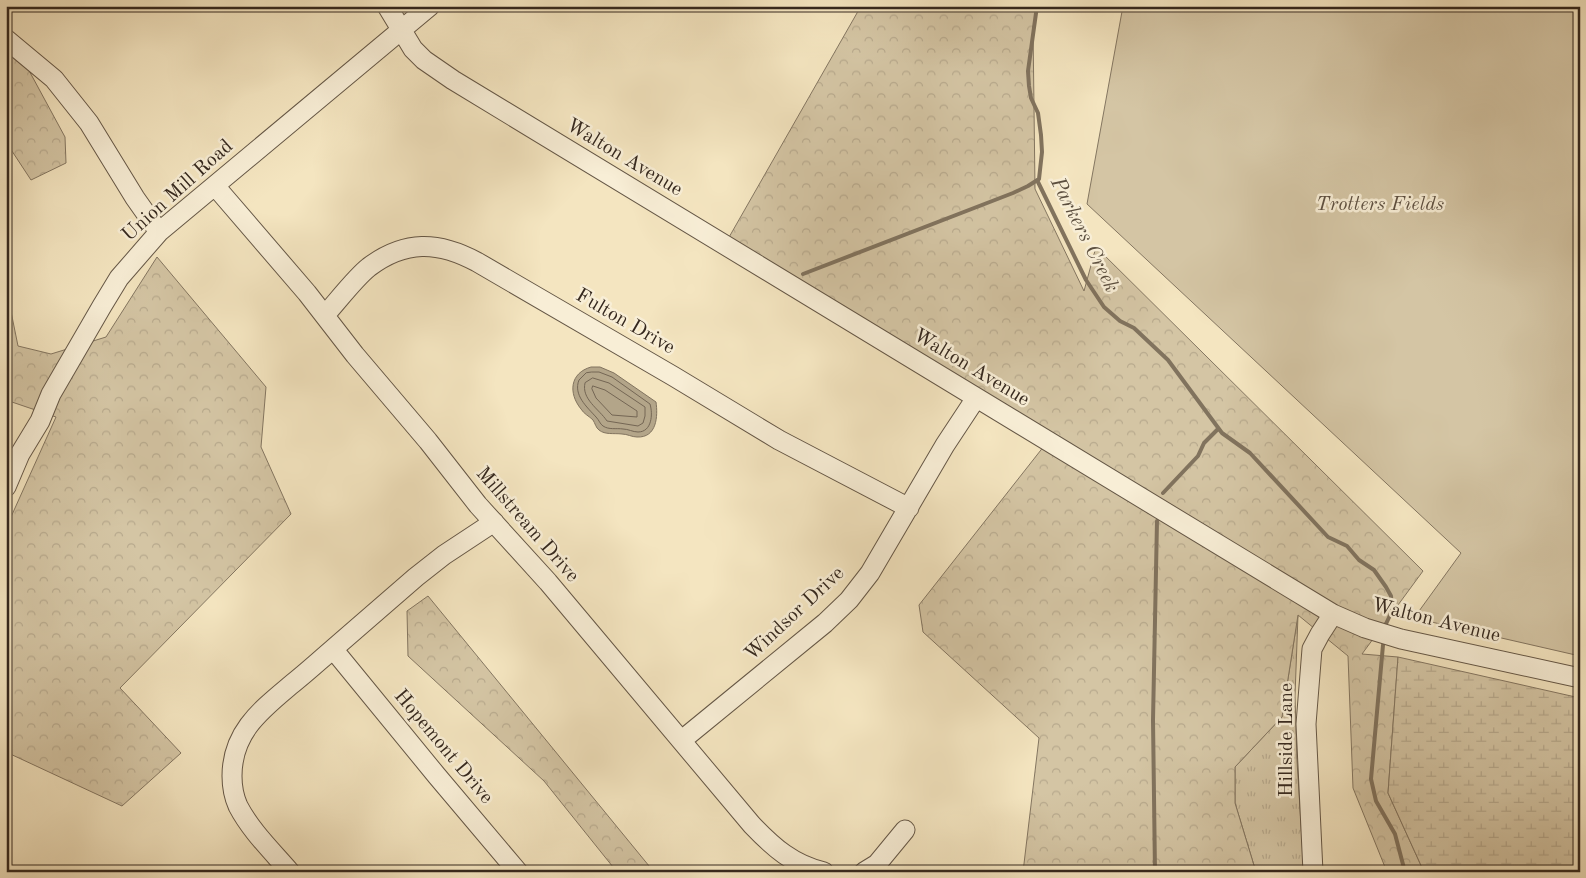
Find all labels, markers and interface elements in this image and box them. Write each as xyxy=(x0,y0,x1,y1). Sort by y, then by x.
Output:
street label: Walton Avenue xyxy=(562,115,686,201)
street label: Union Mill Road xyxy=(119,136,237,246)
water label: Parkers Creek xyxy=(1046,173,1122,296)
park label: Trotters Fields xyxy=(1316,195,1444,215)
street label: Fulton Drive xyxy=(572,286,678,358)
street label: Walton Avenue xyxy=(909,325,1033,411)
street label: Millstream Drive xyxy=(472,464,582,586)
street label: Windsor Drive xyxy=(742,563,848,665)
street label: Walton Avenue xyxy=(1370,595,1502,647)
street label: Hillside Lane xyxy=(1277,683,1297,797)
street label: Hopemont Drive xyxy=(390,686,496,808)

